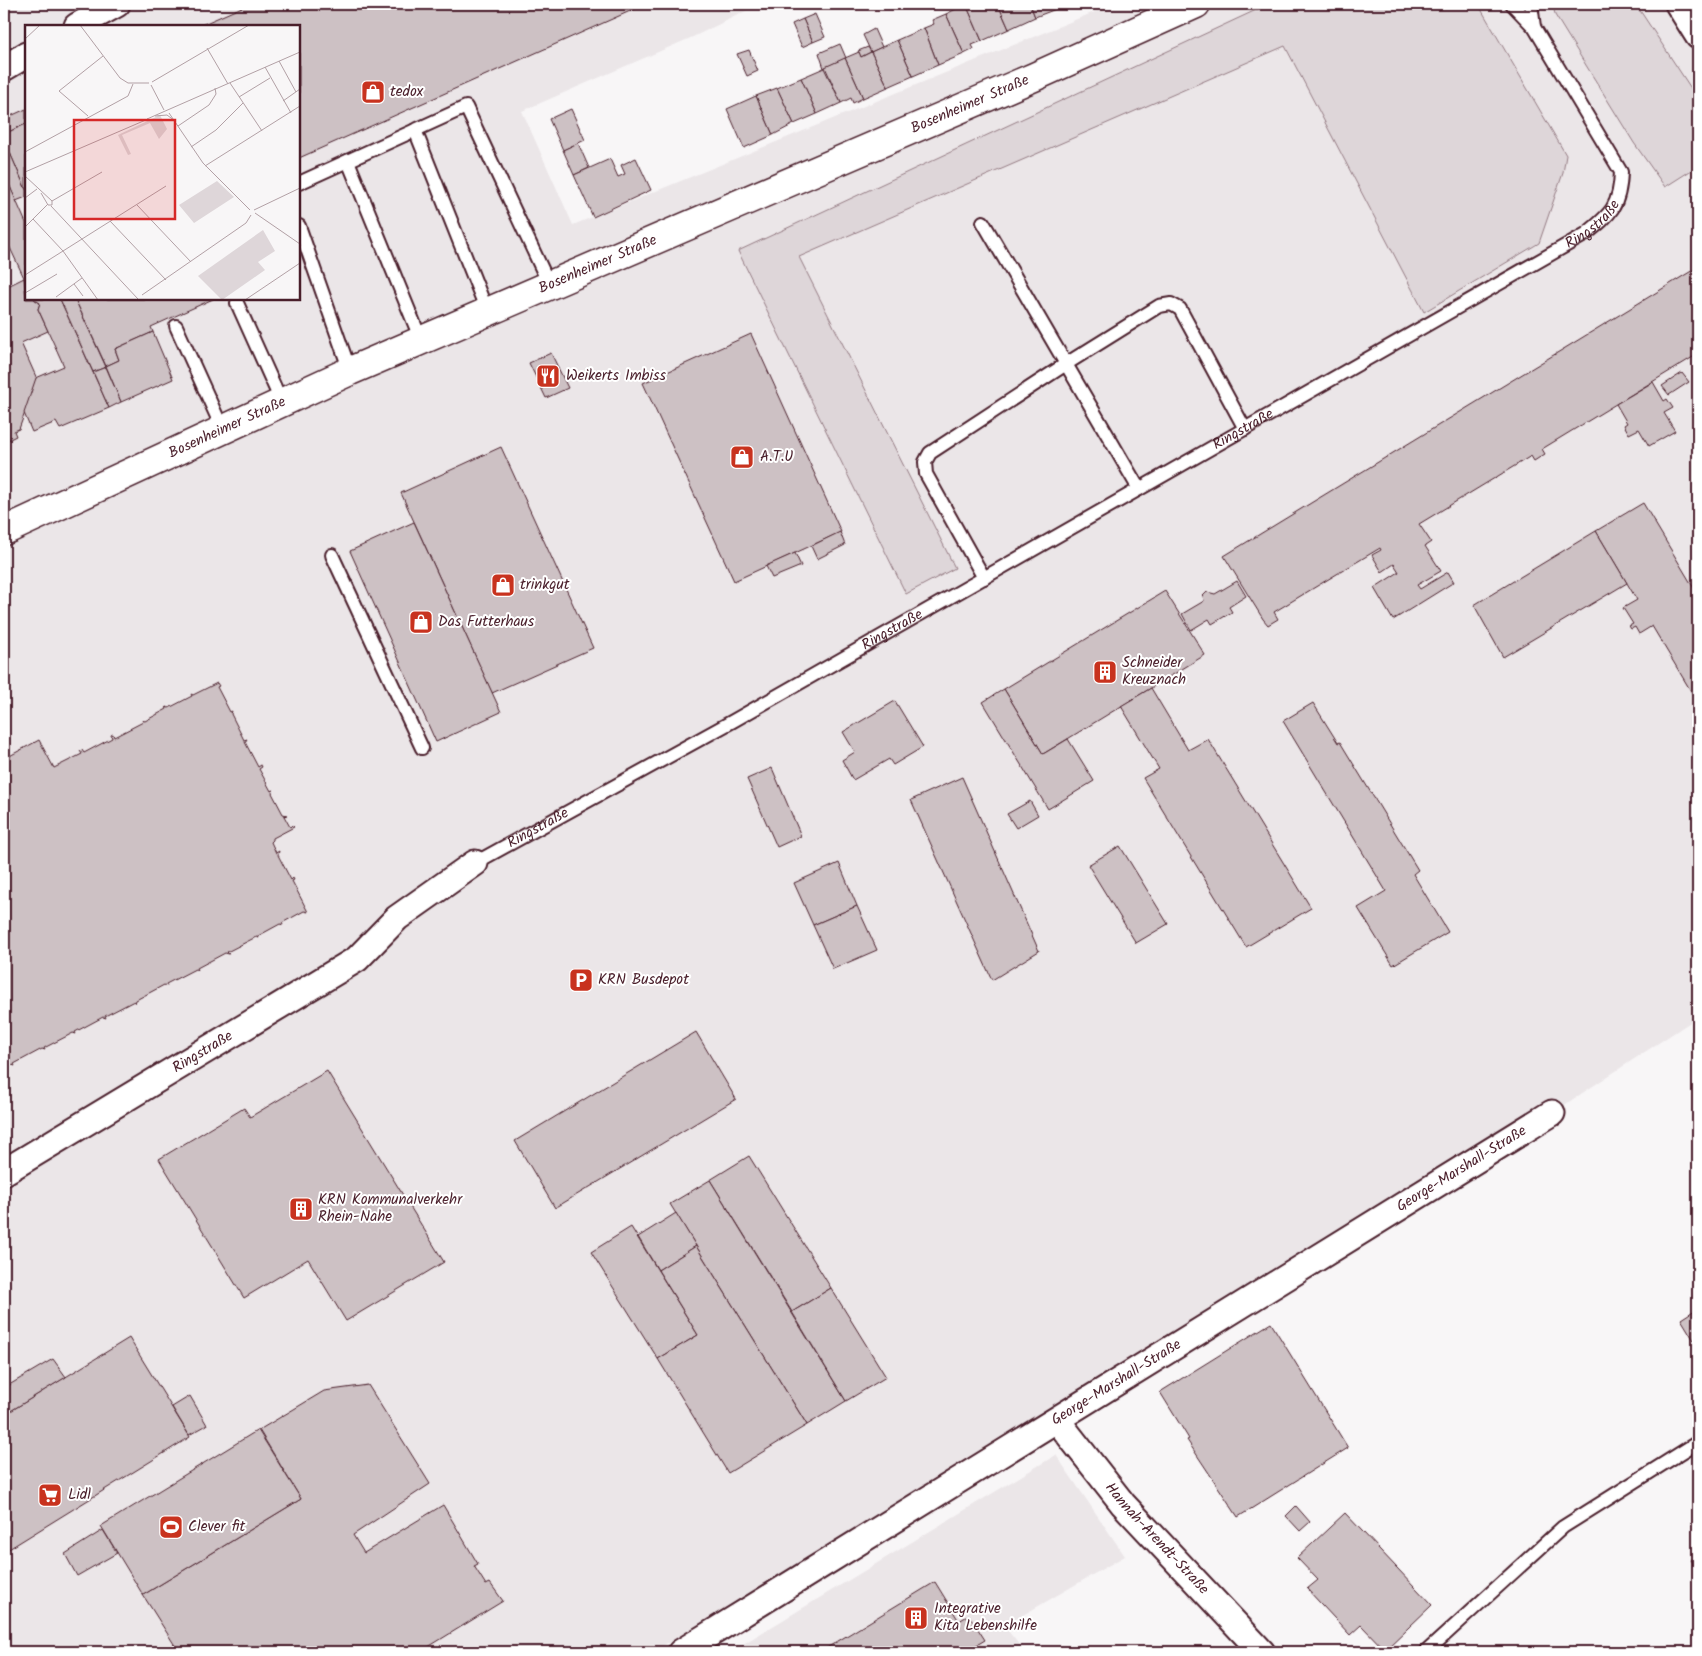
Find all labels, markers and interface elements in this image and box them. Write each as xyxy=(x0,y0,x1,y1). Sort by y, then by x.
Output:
inset map xyxy=(25,25,300,300)
street label: Bosenheimer Straße xyxy=(907,68,1033,141)
shop icon: tedox xyxy=(360,79,386,105)
place label: tedox xyxy=(390,80,424,104)
street label: Ringstraße xyxy=(1561,196,1627,256)
street label: Bosenheimer Straße xyxy=(535,228,661,301)
restaurant icon: Weikerts Imbiss xyxy=(535,363,561,389)
place label: Weikerts Imbiss xyxy=(566,364,666,388)
street label: Bosenheimer Straße xyxy=(165,390,290,465)
street label: Ringstraße xyxy=(1208,403,1279,457)
shop icon: A.T.U xyxy=(729,444,755,470)
place label: A.T.U xyxy=(760,445,793,469)
shop icon: trinkgut xyxy=(490,572,516,598)
place label: trinkgut xyxy=(520,573,570,597)
street label: Ringstraße xyxy=(857,603,928,657)
shop icon: Das Futterhaus xyxy=(408,609,434,635)
place label: Das Futterhaus xyxy=(438,610,535,634)
place label: Schneider Kreuznach xyxy=(1122,651,1186,692)
building icon: Schneider Kreuznach xyxy=(1092,659,1118,685)
street label: Ringstraße xyxy=(503,801,574,855)
parking icon: KRN Busdepot xyxy=(568,967,594,993)
place label: KRN Busdepot xyxy=(598,968,689,992)
street label: Ringstraße xyxy=(168,1024,238,1080)
street label: George-Marshall-Straße xyxy=(1392,1119,1532,1218)
place label: KRN Kommunalverkehr Rhein-Nahe xyxy=(318,1188,463,1229)
building icon: KRN Kommunalverkehr Rhein-Nahe xyxy=(288,1196,314,1222)
street label: George-Marshall-Straße xyxy=(1047,1333,1186,1432)
street label: Hannah-Arendt-Straße xyxy=(1098,1477,1215,1601)
supermarket icon: Lidl xyxy=(37,1482,63,1508)
place label: Lidl xyxy=(68,1483,91,1507)
sports icon: Clever fit xyxy=(158,1514,184,1540)
place label: Clever fit xyxy=(188,1515,245,1539)
place label: Integrative Kita Lebenshilfe xyxy=(934,1597,1037,1638)
building icon: Integrative Kita Lebenshilfe xyxy=(903,1605,929,1631)

